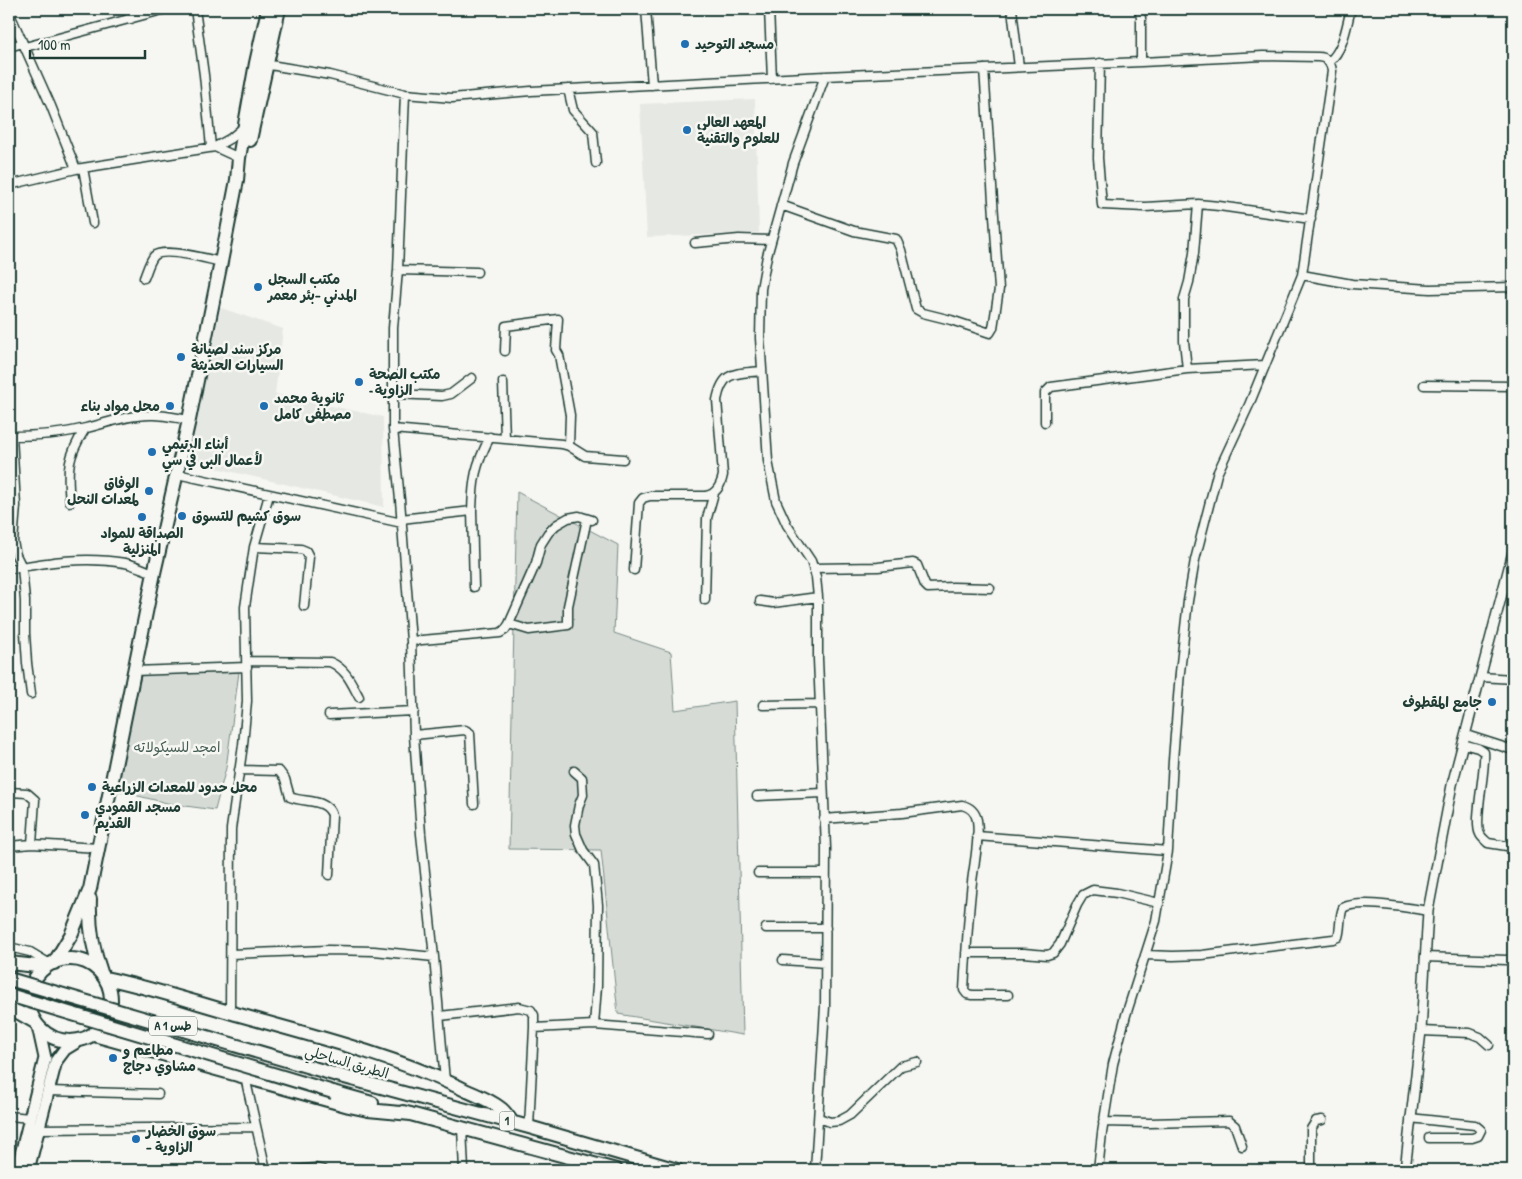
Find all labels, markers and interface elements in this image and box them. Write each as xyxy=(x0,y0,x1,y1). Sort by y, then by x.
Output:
scale bar xyxy=(30,28,145,60)
text: 100 m xyxy=(38,34,71,55)
place label: مسجد التوحيد xyxy=(695,34,774,53)
marker: مسجد التوحيد xyxy=(679,38,691,50)
place label: المعهد العالي للعلوم والتقنية xyxy=(697,112,780,149)
marker: المعهد العالي للعلوم والتقنية xyxy=(681,124,693,136)
place label: مكتب السجل المدني -بئر معمر xyxy=(266,269,357,308)
marker: مكتب السجل المدني -بئر معمر xyxy=(252,281,264,293)
place label: مركز سند لصيانة السيارات الحديثة xyxy=(191,339,284,374)
marker: مركز سند لصيانة السيارات الحديثة xyxy=(175,351,187,363)
place label: مكتب الصحة -الزاوية xyxy=(369,364,441,399)
marker: مكتب الصحة -الزاوية xyxy=(353,376,365,388)
place label: ثانوية محمد مصطفى كامل xyxy=(274,388,352,423)
place label: محل مواد بناء xyxy=(80,396,160,416)
marker: محل مواد بناء xyxy=(164,400,176,412)
marker: ثانوية محمد مصطفى كامل xyxy=(258,400,270,412)
place label: أبناء الرتيمي لأعمال البى في سي xyxy=(162,434,262,473)
marker: أبناء الرتيمي لأعمال البى في سي xyxy=(146,446,158,458)
place label: الوفاق لمعدات النحل xyxy=(67,473,139,508)
marker: الوفاق لمعدات النحل xyxy=(143,485,155,497)
place label: سوق كشيم للتسوق xyxy=(192,506,301,527)
marker: سوق كشيم للتسوق xyxy=(176,510,188,522)
marker: الصداقة للمواد المنزلية xyxy=(136,511,148,523)
place label: الصداقة للمواد المنزلية xyxy=(101,523,184,558)
place label: جامع المقطوف xyxy=(1402,692,1482,712)
marker: جامع المقطوف xyxy=(1486,696,1498,708)
park label: امجد للسيكولاته xyxy=(134,737,220,756)
place label: محل حدود للمعدات الزراعية xyxy=(102,777,257,796)
marker: محل حدود للمعدات الزراعية xyxy=(86,781,98,793)
place label: مسجد القمودي القديم xyxy=(95,797,181,834)
marker: مسجد القمودي القديم xyxy=(79,809,91,821)
road number: A 1 طس xyxy=(149,1016,197,1036)
place label: مطاعم و مشاوي دجاج xyxy=(122,1040,196,1077)
street label: الطريق الساحلي xyxy=(302,1040,391,1086)
marker: مطاعم و مشاوي دجاج xyxy=(107,1052,119,1064)
road number: 1 xyxy=(500,1112,514,1130)
place label: سوق الخضار - الزاوية xyxy=(144,1121,216,1156)
marker: سوق الخضار - الزاوية xyxy=(130,1133,142,1145)

